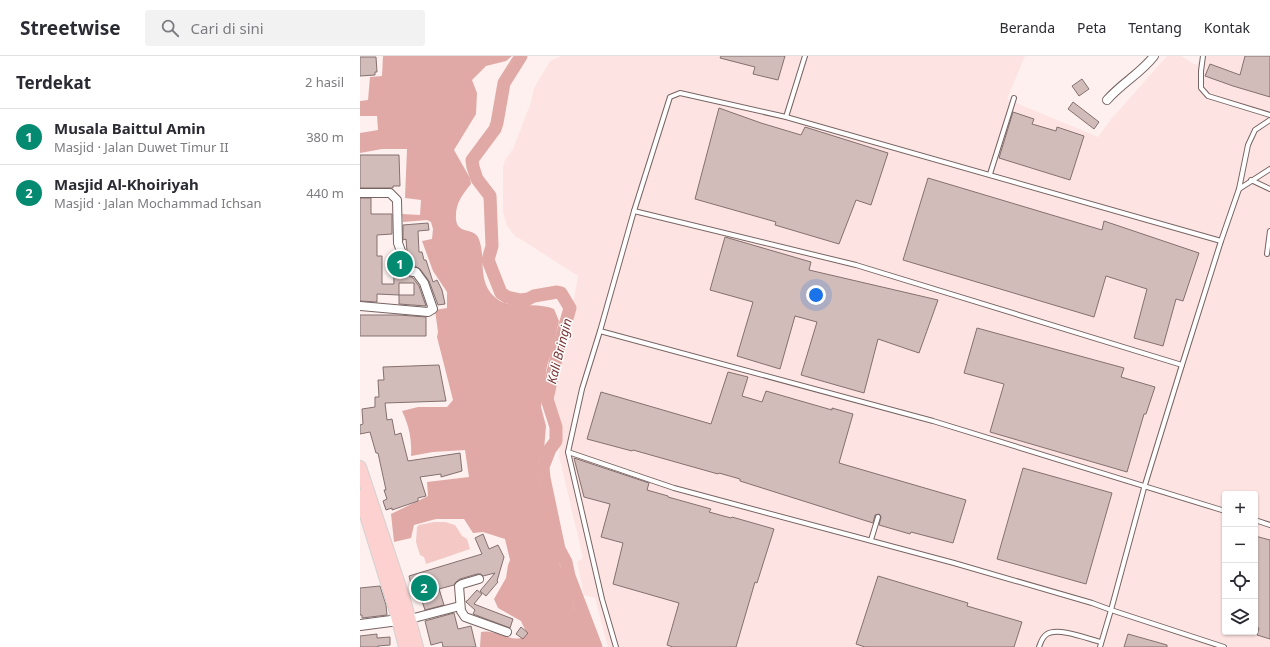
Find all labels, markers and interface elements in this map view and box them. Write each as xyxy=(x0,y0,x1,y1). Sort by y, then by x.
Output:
search box xyxy=(145,10,425,46)
text: Streetwise xyxy=(20,15,121,41)
icon: search xyxy=(159,17,181,39)
text: Cari di sini xyxy=(191,18,264,38)
text: Beranda xyxy=(1000,18,1055,37)
text: Peta xyxy=(1077,18,1106,37)
text: Tentang xyxy=(1128,18,1182,37)
text: Kontak xyxy=(1204,18,1250,37)
text: Terdekat xyxy=(16,71,91,94)
text: 2 hasil xyxy=(305,73,344,91)
text: Musala Baittul Amin xyxy=(54,118,206,138)
text: 1 xyxy=(25,128,33,146)
text: 380 m xyxy=(306,128,344,146)
text: Masjid · Jalan Duwet Timur II xyxy=(54,138,229,156)
text: Masjid Al-Khoiriyah xyxy=(54,174,199,194)
text: 2 xyxy=(25,184,33,202)
text: 440 m xyxy=(306,184,344,202)
text: Masjid · Jalan Mochammad Ichsan xyxy=(54,194,262,212)
pin: 1 xyxy=(387,249,413,279)
your location xyxy=(806,285,826,305)
water label: Kali Bringin xyxy=(542,316,576,386)
map controls xyxy=(1222,491,1258,635)
button: + xyxy=(1222,491,1258,527)
button: − xyxy=(1222,527,1258,563)
button: locate xyxy=(1222,563,1258,599)
pin: 2 xyxy=(411,573,437,603)
button: layers xyxy=(1222,599,1258,635)

